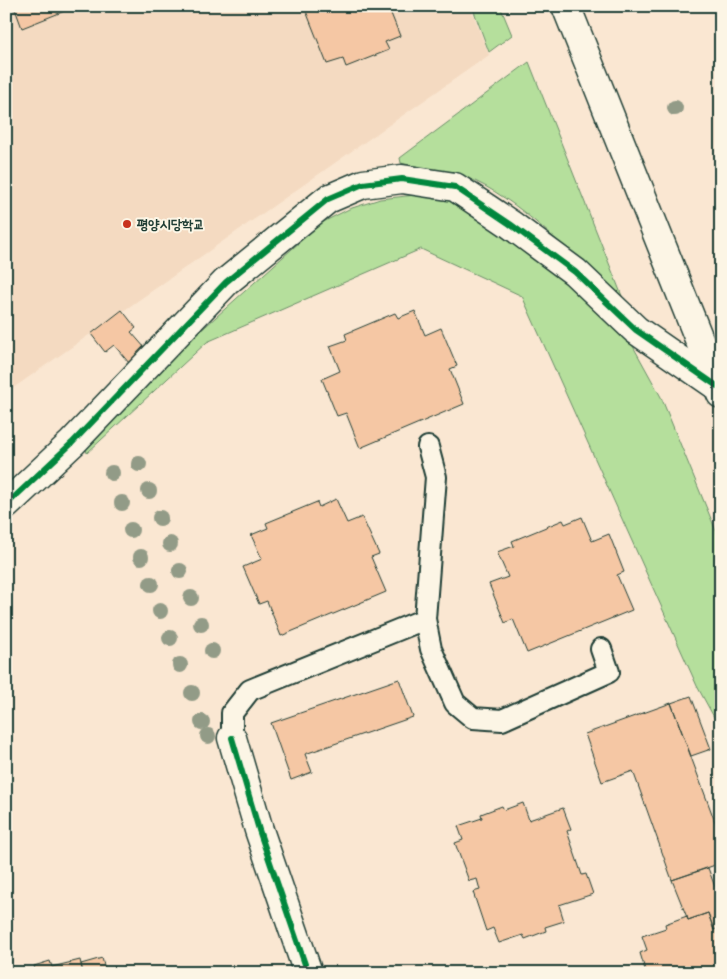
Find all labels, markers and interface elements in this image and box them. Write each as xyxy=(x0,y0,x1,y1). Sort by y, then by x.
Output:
place label: 평양시당학교 xyxy=(136,216,205,233)
marker: 평양시당학교 xyxy=(121,218,133,230)

